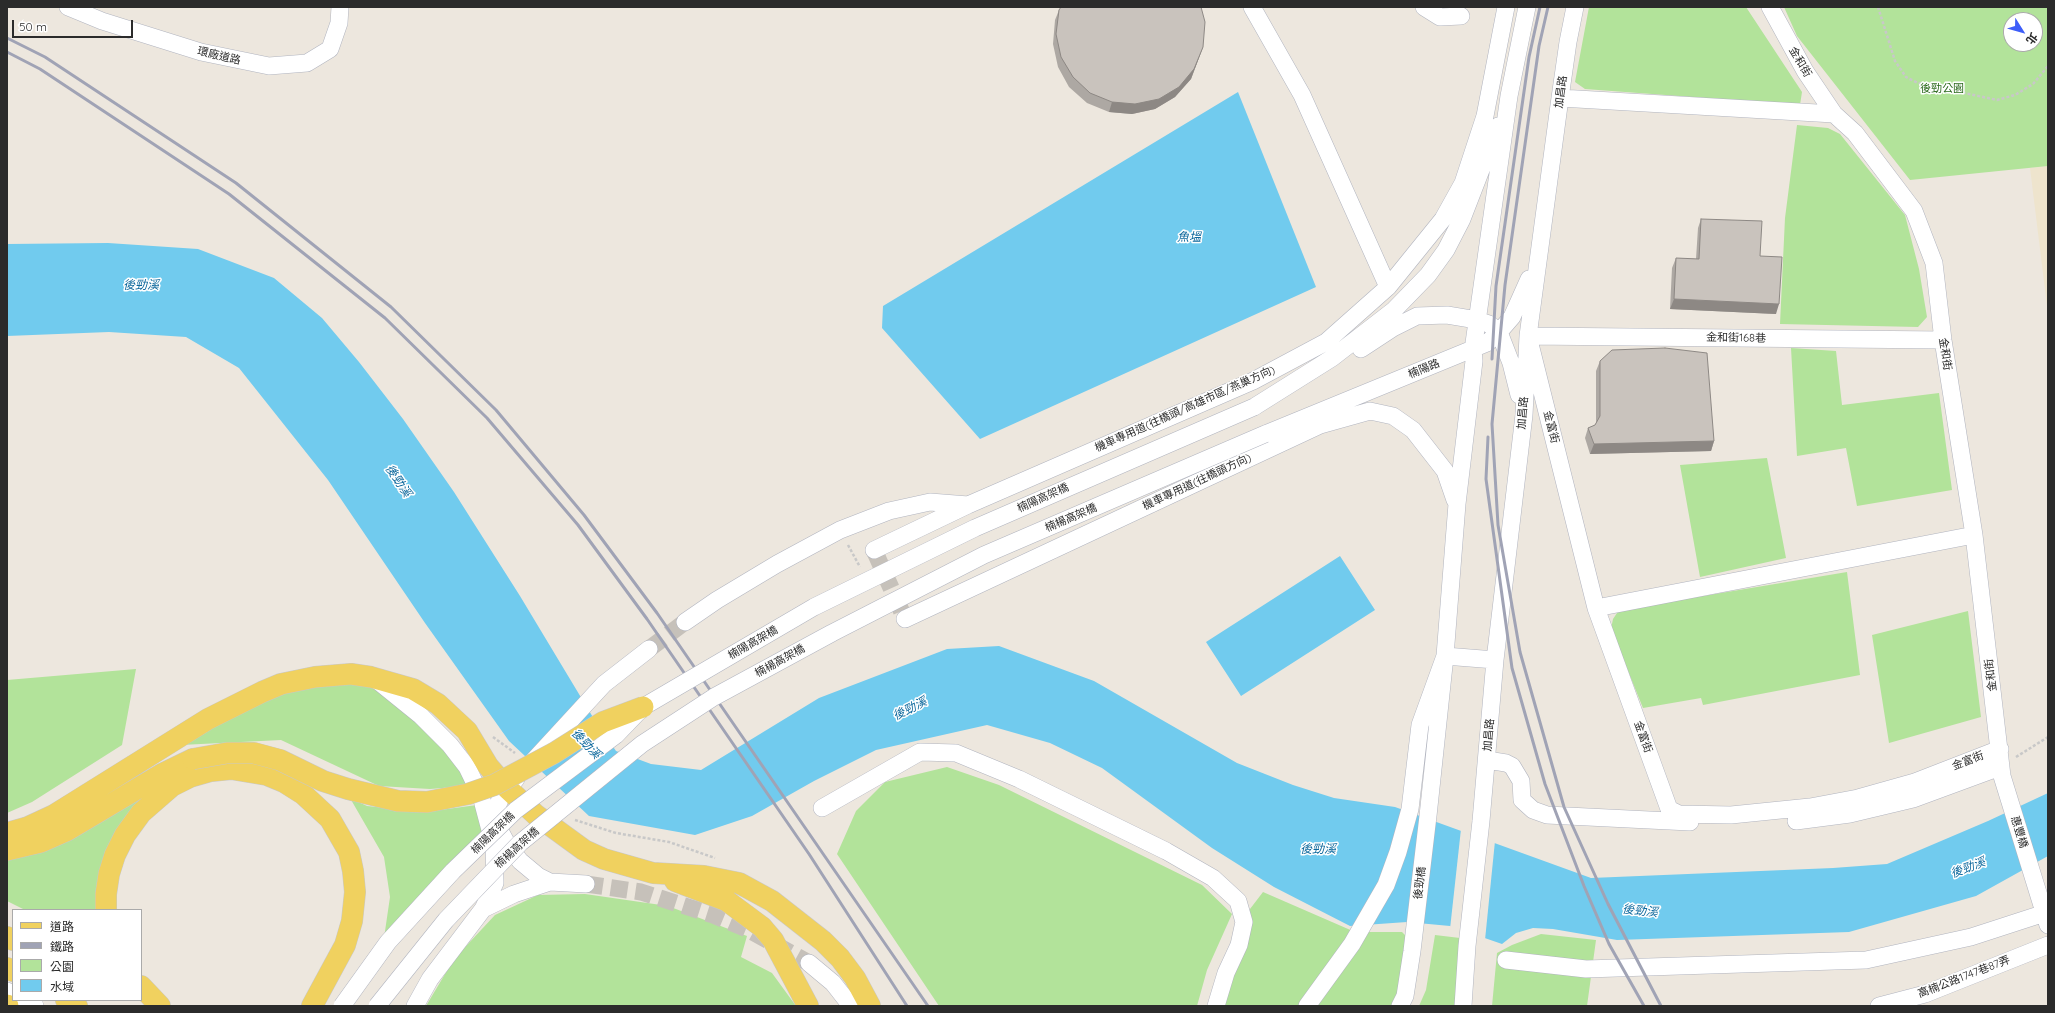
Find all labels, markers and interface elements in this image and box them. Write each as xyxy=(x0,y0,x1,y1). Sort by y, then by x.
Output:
scale bar xyxy=(14,12,135,38)
north arrow xyxy=(2003,12,2043,52)
text: 50 m xyxy=(19,19,47,34)
text: 北 xyxy=(2023,30,2041,47)
street label: 金和街 xyxy=(1786,44,1814,80)
street label: 環廠道路 xyxy=(196,45,242,67)
street label: 加昌路 xyxy=(1552,75,1570,109)
park label: 後勁公園 xyxy=(1920,82,1964,96)
water label: 魚塭 xyxy=(1177,230,1201,244)
water label: 後勁溪 xyxy=(123,278,159,292)
street label: 金和街168巷 xyxy=(1706,331,1766,345)
street label: 金和街 xyxy=(1936,337,1954,371)
street label: 楠陽路 xyxy=(1406,357,1442,381)
street label: 機車專用道(往橋頭/高雄市區/燕巢方向) xyxy=(1093,363,1277,455)
street label: 加昌路 xyxy=(1515,396,1531,430)
street label: 金富街 xyxy=(1541,409,1561,445)
street label: 機車專用道(往橋頭方向) xyxy=(1141,451,1253,513)
water label: 後勁溪 xyxy=(382,462,414,500)
street label: 楠陽高架橋 xyxy=(1015,481,1071,515)
street label: 楠楊高架橋 xyxy=(1043,501,1099,535)
street label: 楠陽高架橋 xyxy=(726,624,780,662)
street label: 楠楊高架橋 xyxy=(753,642,807,680)
street label: 金和街 xyxy=(1982,658,2000,692)
water label: 後勁溪 xyxy=(891,694,929,724)
street label: 加昌路 xyxy=(1481,718,1497,752)
street label: 金富街 xyxy=(1631,719,1655,755)
water label: 後勁溪 xyxy=(568,726,604,762)
street label: 金富街 xyxy=(1950,749,1986,773)
street label: 楠陽高架橋 xyxy=(469,809,517,857)
street label: 惠豐橋 xyxy=(2008,814,2030,850)
street label: 楠楊高架橋 xyxy=(492,825,542,871)
water label: 後勁溪 xyxy=(1300,842,1336,856)
water label: 後勁溪 xyxy=(1949,855,1987,881)
street label: 後勁橋 xyxy=(1411,866,1429,900)
water label: 後勁溪 xyxy=(1621,902,1659,920)
legend xyxy=(12,909,142,1001)
text: 道路 xyxy=(50,919,74,934)
text: 鐵路 xyxy=(50,939,74,954)
street label: 高楠公路1747巷87弄 xyxy=(1916,953,2012,1001)
text: 公園 xyxy=(50,959,74,974)
text: 水域 xyxy=(50,979,74,994)

